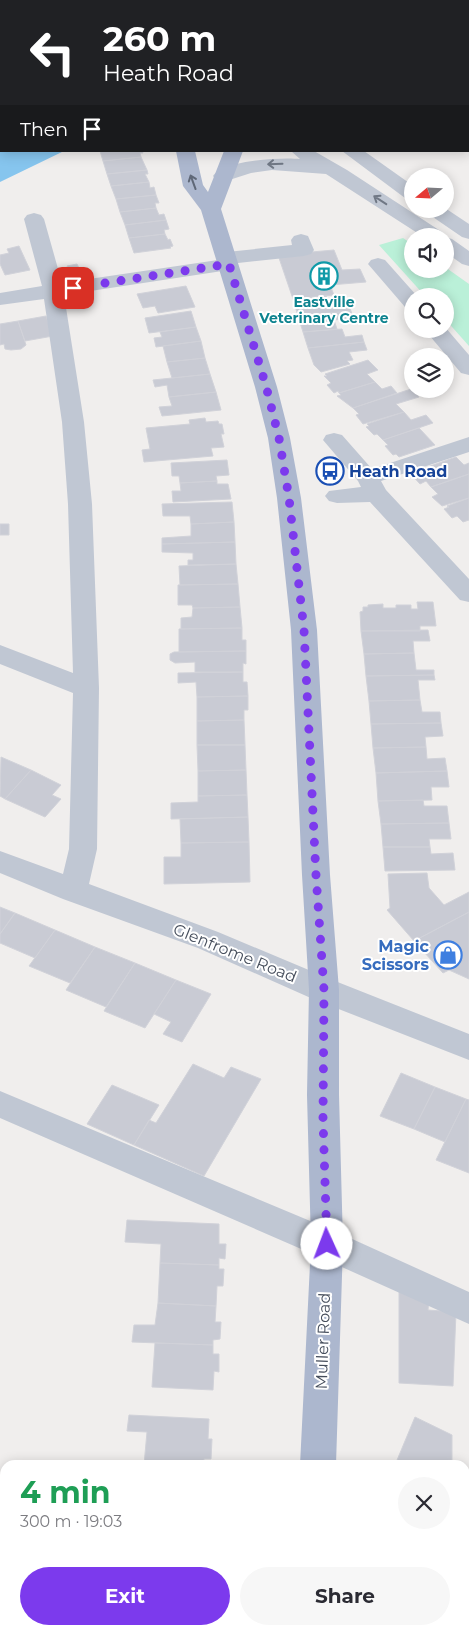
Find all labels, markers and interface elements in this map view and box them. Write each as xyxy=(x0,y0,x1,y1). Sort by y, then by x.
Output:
text: 260 m xyxy=(103,17,216,60)
icon: left xyxy=(20,20,85,85)
text: Heath Road xyxy=(103,60,234,87)
icon: arrive xyxy=(78,115,106,143)
text: Then xyxy=(20,118,68,141)
one-way arrow xyxy=(267,159,283,168)
north arrow xyxy=(404,168,454,218)
map controls xyxy=(404,168,454,398)
one-way arrow xyxy=(188,175,197,190)
one-way arrow xyxy=(374,195,388,205)
button: sound xyxy=(404,228,454,278)
building icon: Eastville Veterinary Centre xyxy=(309,261,339,291)
pin xyxy=(52,267,94,309)
icon: arrive xyxy=(59,274,87,302)
button: search xyxy=(404,288,454,338)
place label: Eastville Veterinary Centre xyxy=(258,293,389,327)
button: layers xyxy=(404,348,454,398)
bus stop icon: Heath Road xyxy=(315,456,345,486)
place label: Heath Road xyxy=(349,462,447,481)
street label: Glenfrome Road xyxy=(170,920,300,986)
place label: Magic Scissors xyxy=(362,937,430,974)
shop icon: Magic Scissors xyxy=(433,940,463,970)
position arrow xyxy=(300,1217,352,1269)
street label: Muller Road xyxy=(312,1292,334,1390)
text: 4 min xyxy=(20,1474,110,1511)
button: close xyxy=(398,1477,450,1529)
text: 300 m · 19:03 xyxy=(20,1512,122,1531)
button: Exit xyxy=(20,1567,230,1625)
button: Share xyxy=(240,1567,450,1625)

